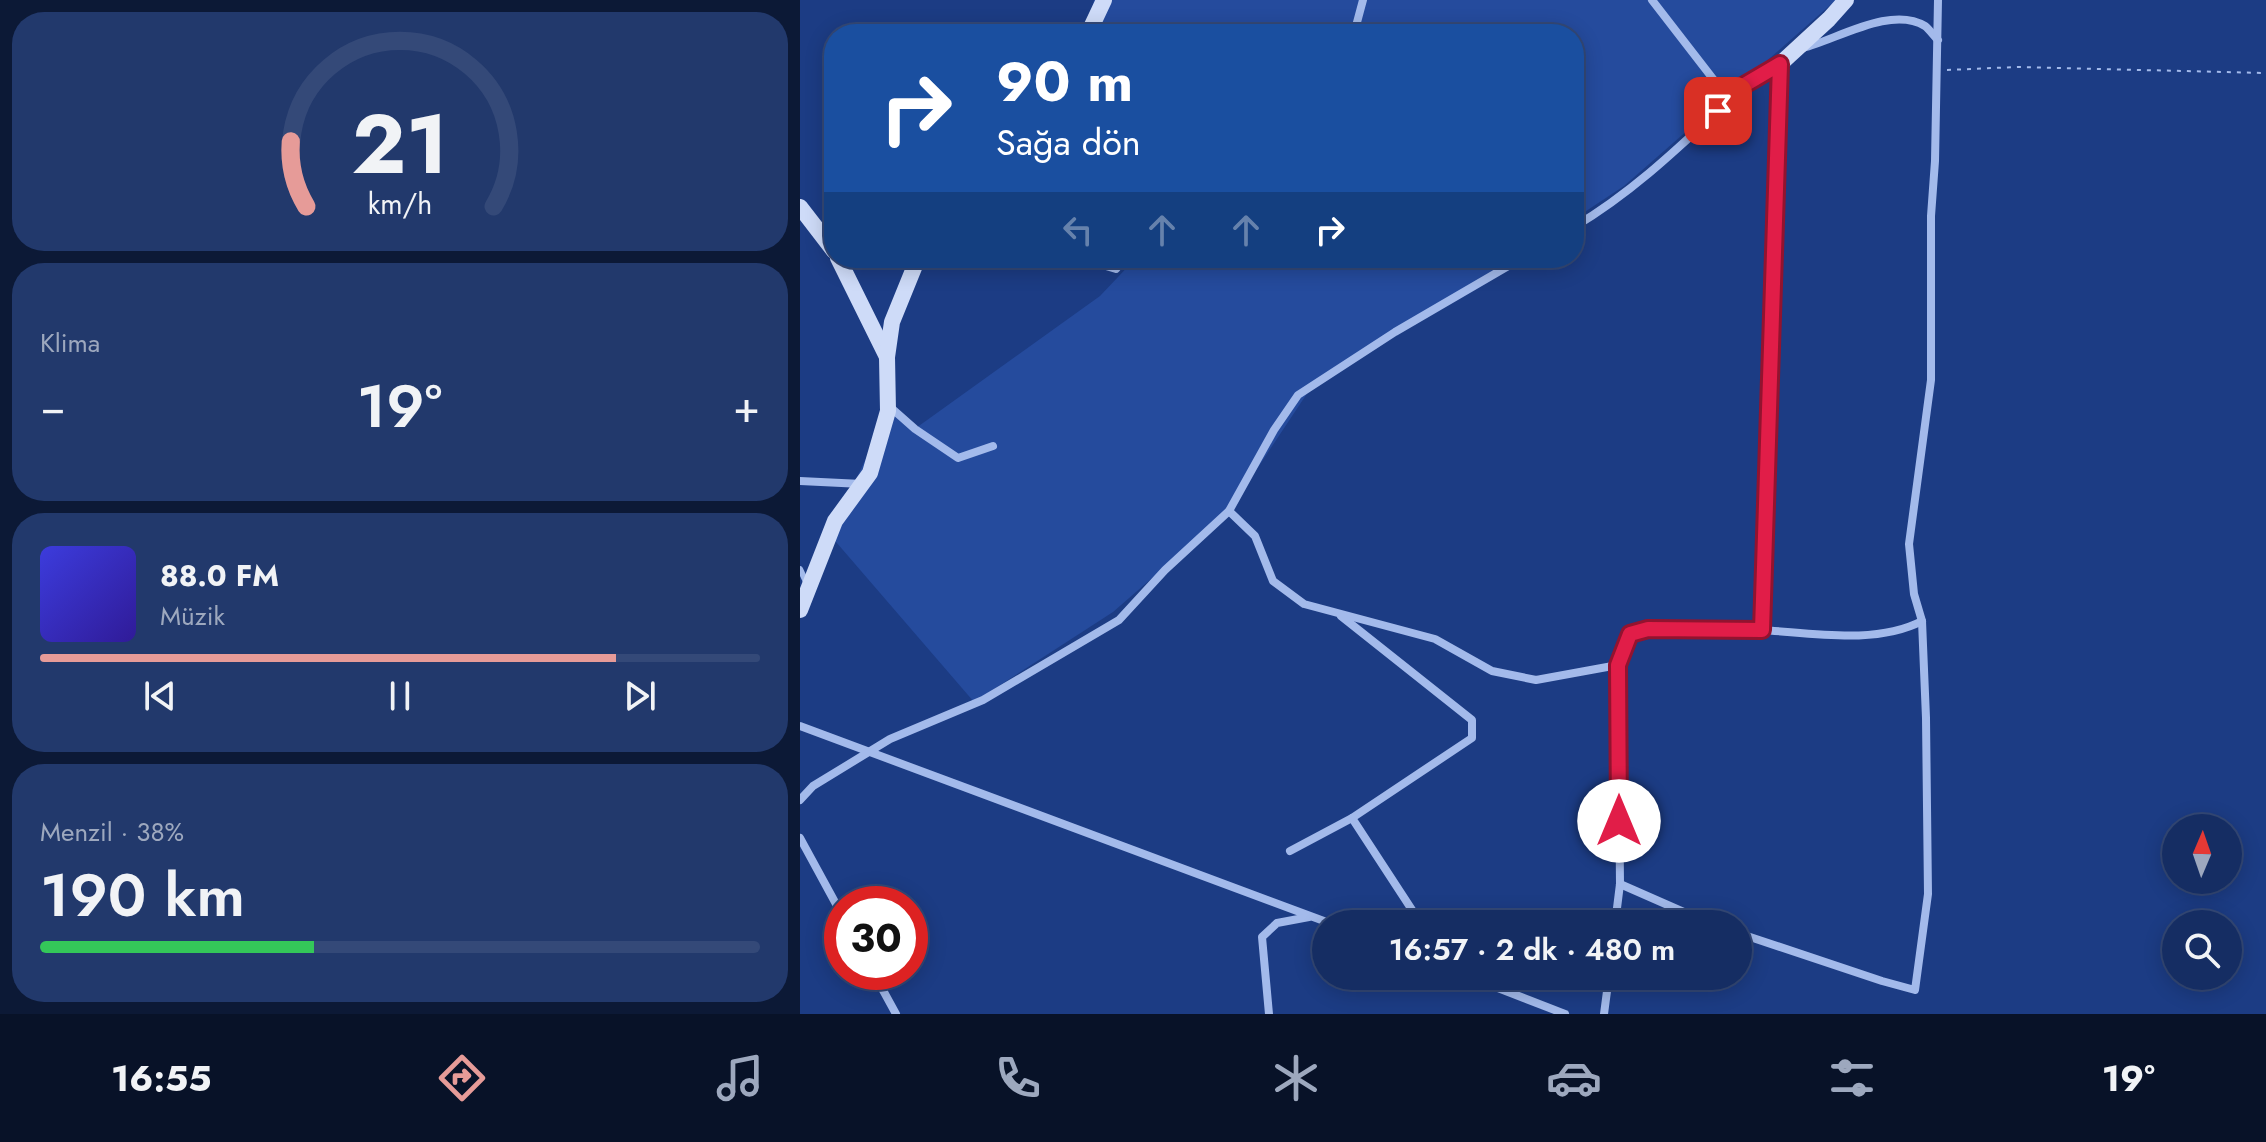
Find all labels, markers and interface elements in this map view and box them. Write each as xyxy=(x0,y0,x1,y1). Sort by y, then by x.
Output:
text: 90 m xyxy=(996,41,1133,122)
icon: right xyxy=(864,56,968,160)
pin xyxy=(1684,77,1752,145)
text: 21 xyxy=(352,84,448,204)
icon: arrive xyxy=(1696,89,1740,133)
text: Sağa dön xyxy=(996,116,1141,168)
text: km/h xyxy=(368,183,432,225)
icon: left xyxy=(1056,208,1100,252)
icon: ahead xyxy=(1140,208,1184,252)
icon: ahead xyxy=(1224,208,1268,252)
icon: right xyxy=(1308,208,1352,252)
text: Klima xyxy=(40,324,100,362)
text: 19° xyxy=(357,363,442,450)
text: − xyxy=(40,375,66,439)
text: + xyxy=(733,375,760,439)
text: 88.0 FM xyxy=(160,554,279,597)
text: Müzik xyxy=(160,597,225,635)
icon: previous xyxy=(138,674,182,718)
icon: pause xyxy=(378,674,422,718)
icon: next xyxy=(618,674,662,718)
position arrow xyxy=(1577,779,1661,863)
text: Menzil · 38% xyxy=(40,813,184,851)
north arrow xyxy=(2162,814,2242,894)
map controls xyxy=(2162,814,2242,990)
text: 190 km xyxy=(40,852,245,939)
speed limit sign: 30 xyxy=(824,886,928,990)
button: search xyxy=(2162,910,2242,990)
text: 16:57 · 2 dk · 480 m xyxy=(1389,928,1675,971)
icon: directions xyxy=(434,1050,490,1106)
icon: music xyxy=(712,1050,768,1106)
icon: phone xyxy=(990,1050,1046,1106)
icon: climate xyxy=(1268,1050,1324,1106)
icon: car xyxy=(1546,1050,1602,1106)
icon: filters xyxy=(1824,1050,1880,1106)
text: 16:55 xyxy=(111,1052,211,1104)
text: 19° xyxy=(2102,1052,2155,1104)

